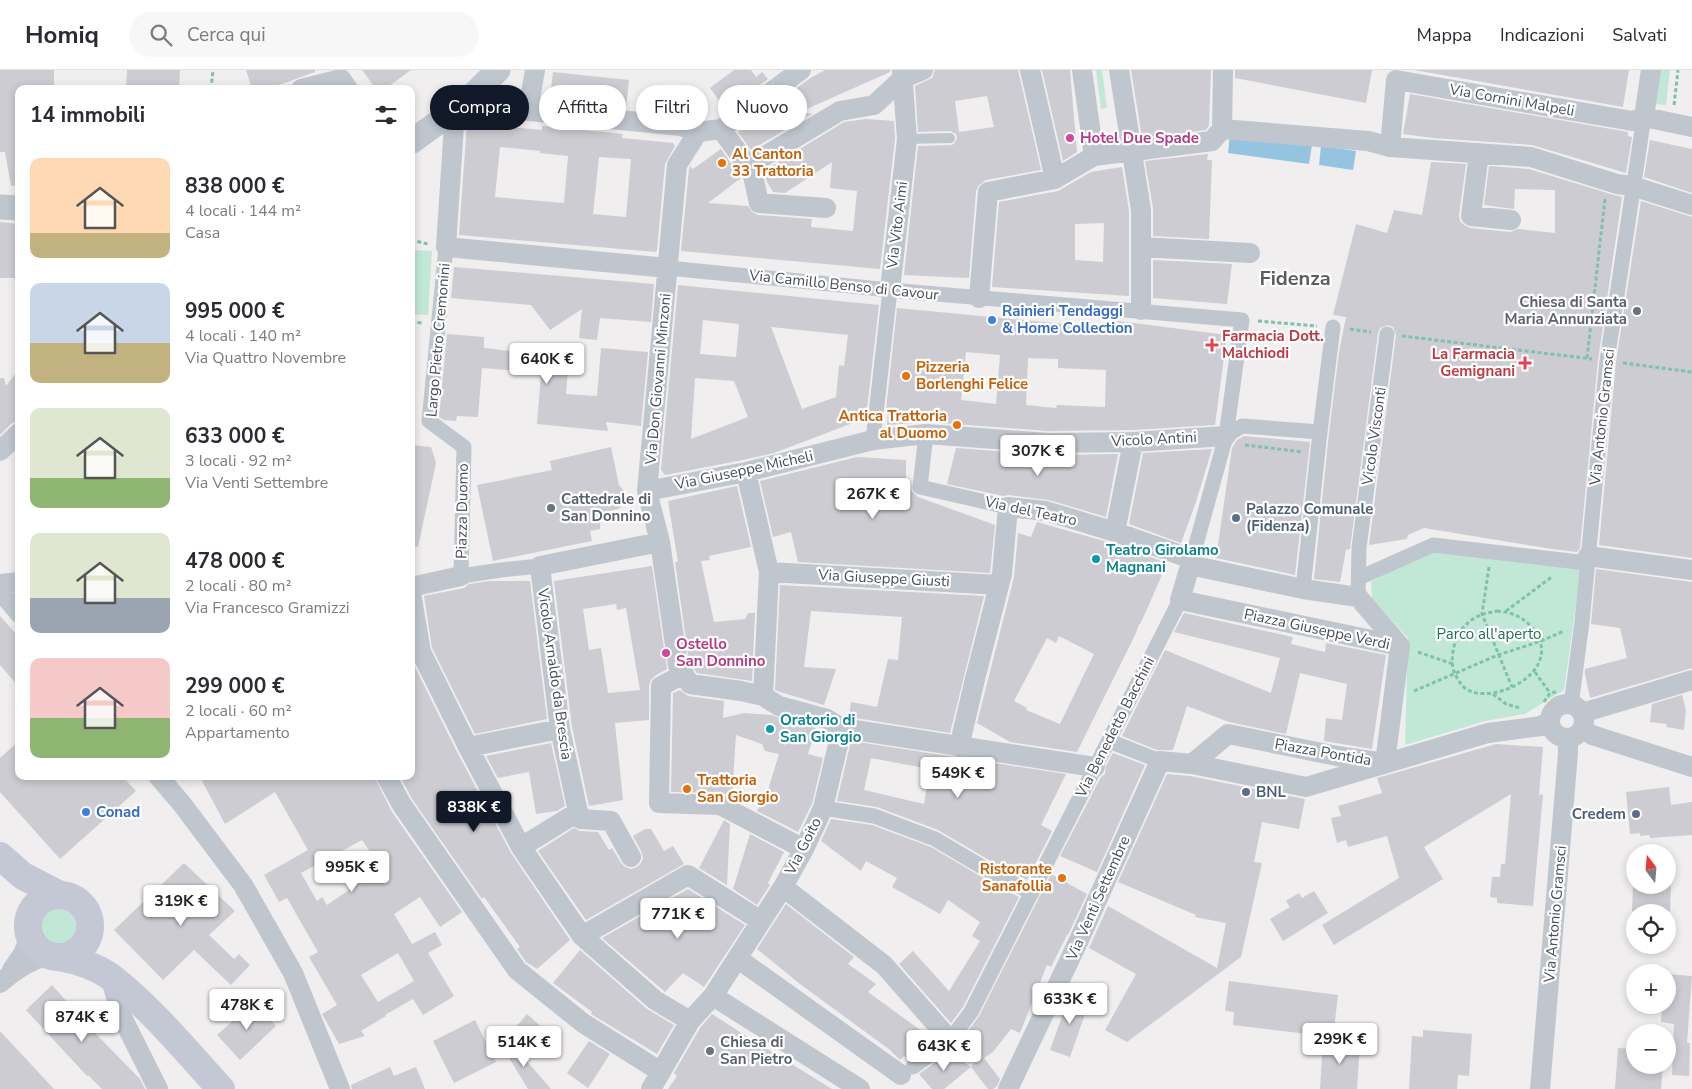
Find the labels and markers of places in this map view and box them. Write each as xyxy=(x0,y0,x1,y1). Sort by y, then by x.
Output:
place label: Hotel Due Spade xyxy=(1080,128,1199,148)
marker: Hotel Due Spade xyxy=(1064,132,1076,144)
place label: Al Canton 33 Trattoria xyxy=(732,144,814,181)
marker: Al Canton 33 Trattoria xyxy=(716,157,728,169)
place label: Chiesa di Santa Maria Annunziata xyxy=(1505,292,1627,329)
place label: Rainieri Tendaggi & Home Collection xyxy=(1002,301,1133,338)
marker: Chiesa di Santa Maria Annunziata xyxy=(1631,305,1643,317)
marker: Rainieri Tendaggi & Home Collection xyxy=(986,314,998,326)
place label: Farmacia Dott. Malchiodi xyxy=(1222,326,1324,363)
marker: Farmacia Dott. Malchiodi xyxy=(1206,339,1218,351)
pin: 640K € xyxy=(506,342,588,385)
place label: La Farmacia Gemignani xyxy=(1432,344,1515,381)
place label: Pizzeria Borlenghi Felice xyxy=(916,357,1028,394)
marker: La Farmacia Gemignani xyxy=(1519,357,1531,369)
marker: Pizzeria Borlenghi Felice xyxy=(900,370,912,382)
place label: Antica Trattoria al Duomo xyxy=(838,406,947,443)
marker: Antica Trattoria al Duomo xyxy=(951,419,963,431)
pin: 307K € xyxy=(997,434,1079,477)
pin: 267K € xyxy=(832,478,914,520)
place label: Cattedrale di San Donnino xyxy=(561,489,651,526)
place label: Palazzo Comunale (Fidenza) xyxy=(1246,499,1373,536)
marker: Cattedrale di San Donnino xyxy=(545,502,557,514)
marker: Palazzo Comunale (Fidenza) xyxy=(1230,512,1242,524)
place label: Teatro Girolamo Magnani xyxy=(1106,540,1219,577)
marker: Teatro Girolamo Magnani xyxy=(1090,553,1102,565)
place label: Ostello San Donnino xyxy=(676,634,766,671)
marker: Ostello San Donnino xyxy=(660,647,672,659)
place label: Oratorio di San Giorgio xyxy=(780,710,862,747)
marker: Oratorio di San Giorgio xyxy=(764,723,776,735)
pin: 549K € xyxy=(917,756,999,799)
place label: Trattoria San Giorgio xyxy=(697,770,779,807)
place label: BNL xyxy=(1256,782,1287,802)
marker: Trattoria San Giorgio xyxy=(681,783,693,795)
marker: BNL xyxy=(1240,786,1252,798)
pin: 838K € xyxy=(433,790,515,833)
place label: Conad xyxy=(96,802,140,822)
place label: Credem xyxy=(1572,804,1626,824)
marker: Conad xyxy=(80,806,92,818)
marker: Credem xyxy=(1630,808,1642,820)
pin: 995K € xyxy=(311,850,393,893)
place label: Ristorante Sanafollia xyxy=(980,859,1052,896)
marker: Ristorante Sanafollia xyxy=(1056,872,1068,884)
pin: 319K € xyxy=(140,884,222,927)
pin: 771K € xyxy=(637,898,719,940)
pin: 633K € xyxy=(1029,982,1111,1025)
pin: 478K € xyxy=(206,988,288,1031)
pin: 874K € xyxy=(41,1000,123,1043)
pin: 299K € xyxy=(1299,1022,1381,1065)
pin: 514K € xyxy=(483,1026,565,1068)
pin: 643K € xyxy=(903,1030,985,1072)
place label: Chiesa di San Pietro xyxy=(720,1032,793,1069)
marker: Chiesa di San Pietro xyxy=(704,1045,716,1057)

